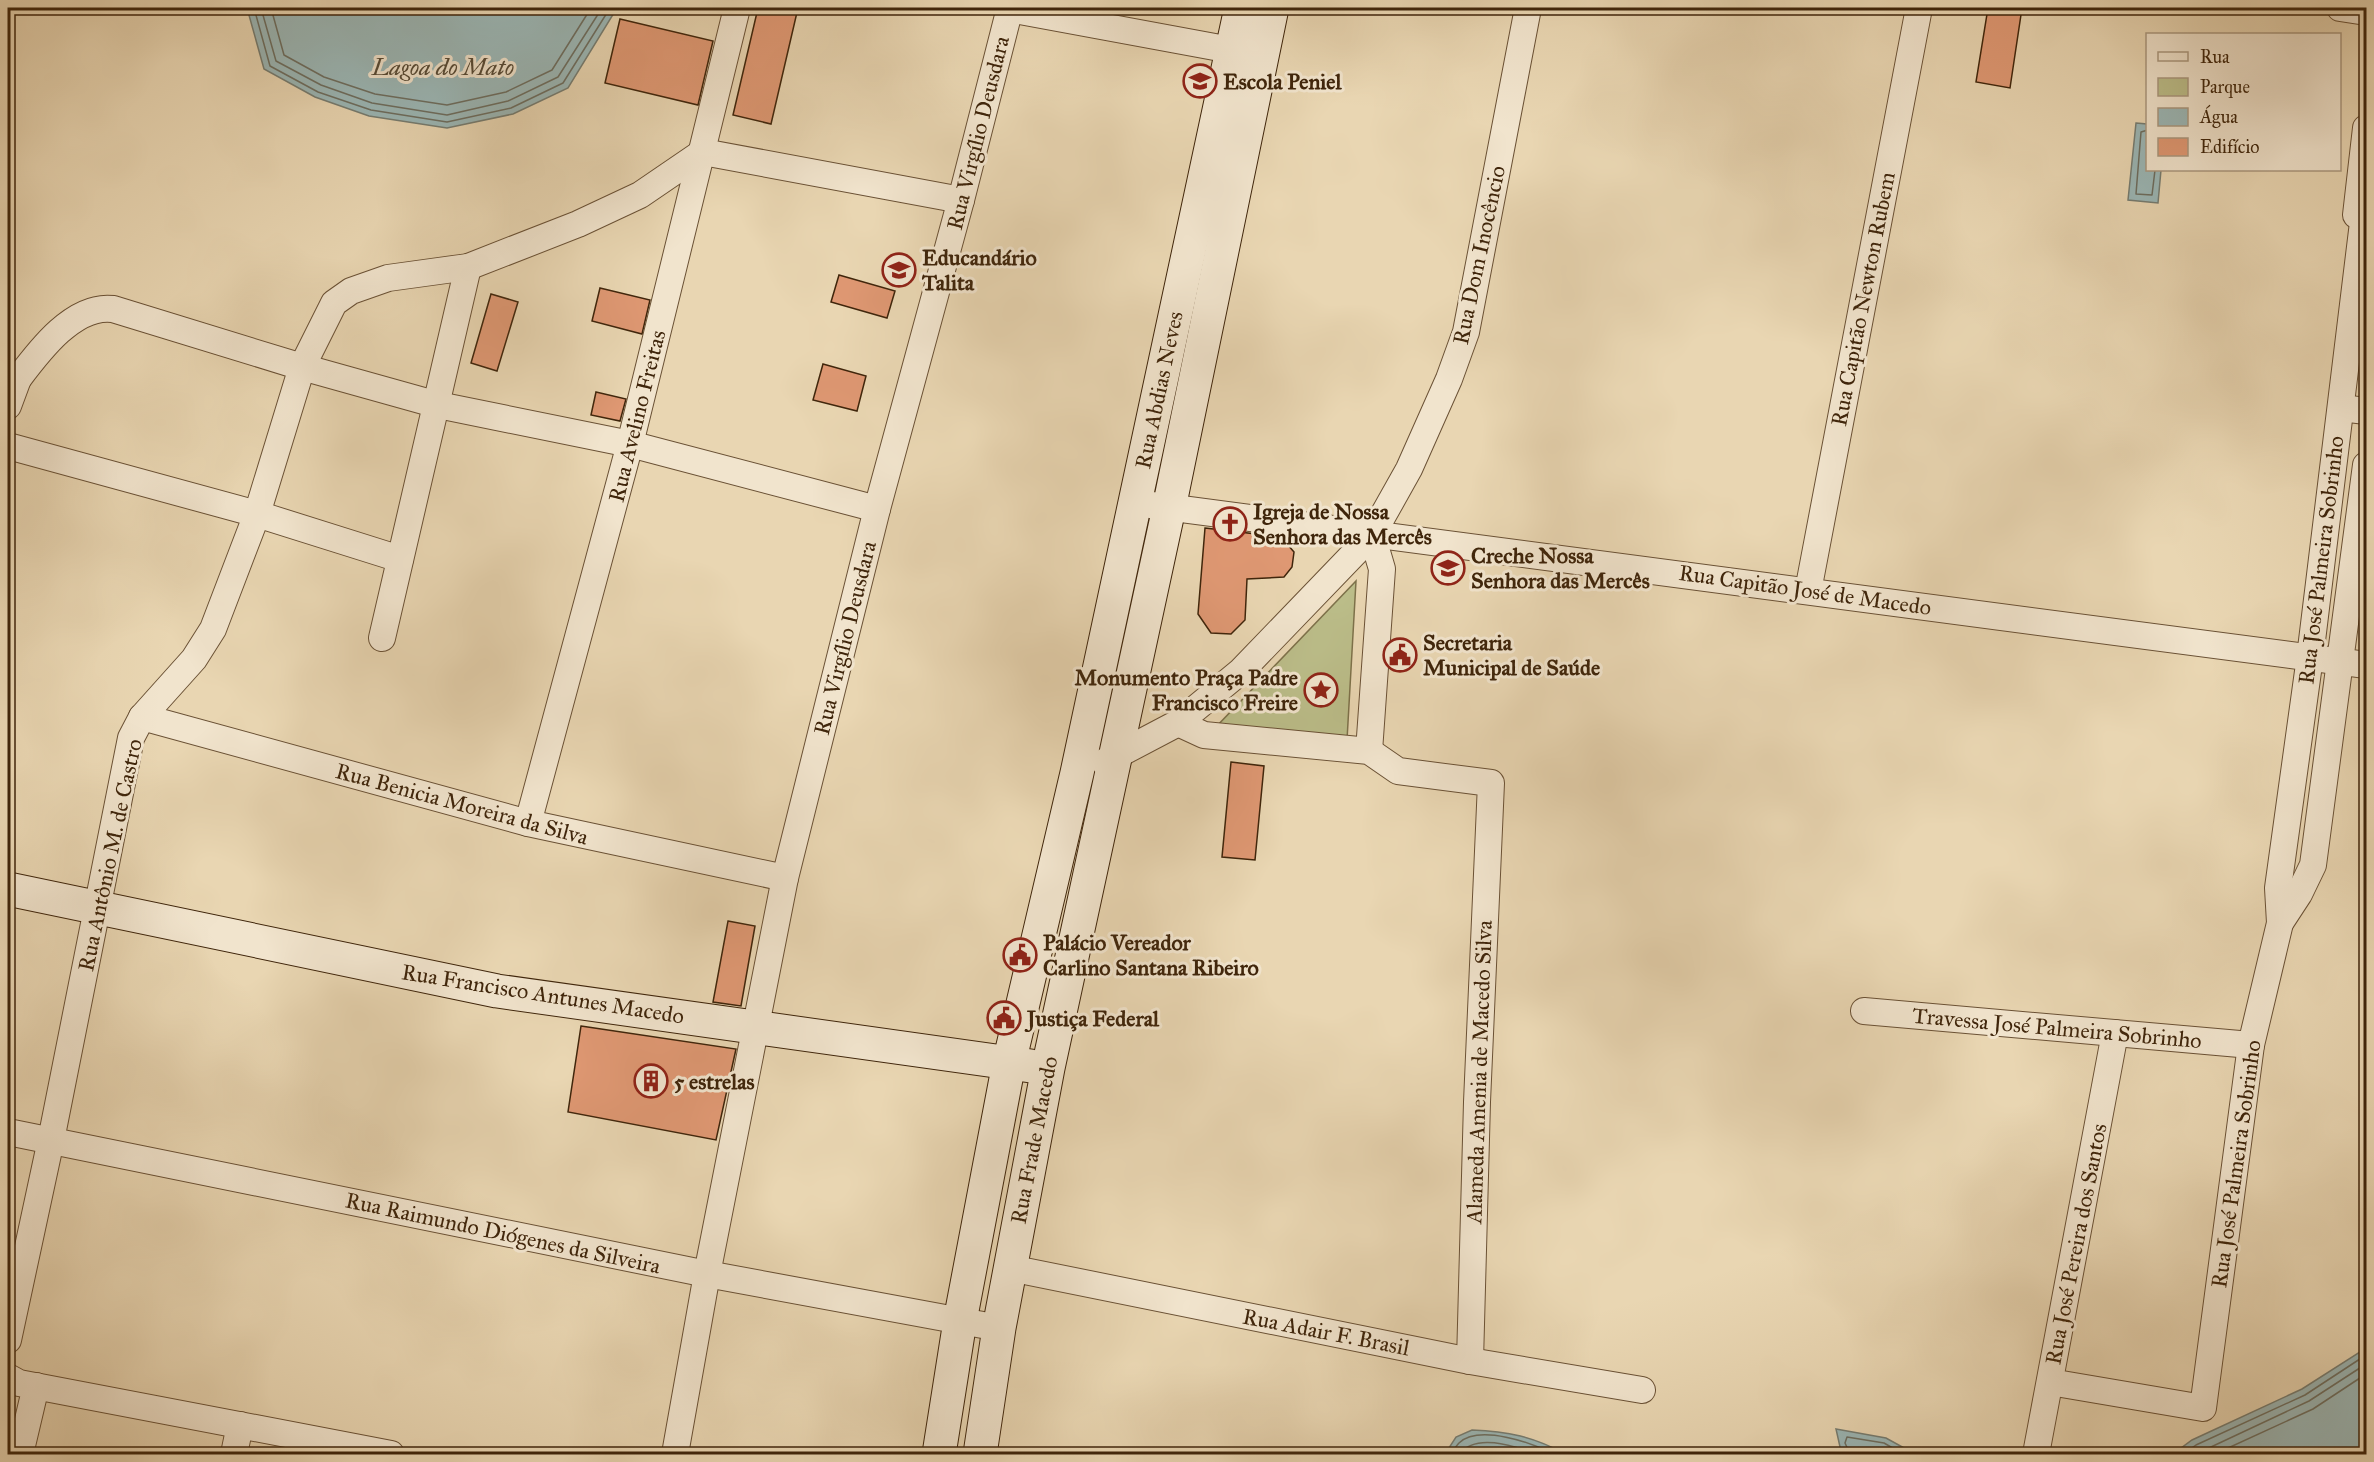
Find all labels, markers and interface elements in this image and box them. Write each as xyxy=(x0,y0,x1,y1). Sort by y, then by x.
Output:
street label: Rua Virgílio Deusdara xyxy=(941,33,1015,233)
legend xyxy=(2146,33,2341,171)
text: Rua xyxy=(2200,46,2230,68)
water label: Lagoa do Mato xyxy=(371,52,514,82)
school or university icon: Escola Peniel xyxy=(1182,63,1218,99)
place label: Escola Peniel xyxy=(1223,68,1342,95)
text: Parque xyxy=(2200,76,2250,99)
text: Água xyxy=(2199,104,2238,129)
text: Edifício xyxy=(2200,136,2259,158)
street label: Rua Dom Inocêncio xyxy=(1447,163,1511,347)
street label: Rua Capitão Newton Rubem xyxy=(1825,169,1901,428)
place label: Educandário Talita xyxy=(921,244,1037,296)
school or university icon: Educandário Talita xyxy=(881,252,917,288)
street label: Rua Abdias Neves xyxy=(1129,309,1189,471)
street label: Rua Avelino Freitas xyxy=(603,327,671,505)
street label: Rua José Palmeira Sobrinho xyxy=(2292,434,2350,686)
place label: Igreja de Nossa Senhora das Mercês xyxy=(1253,498,1432,550)
church icon: Igreja de Nossa Senhora das Mercês xyxy=(1212,506,1248,542)
street label: Rua Virgílio Deusdara xyxy=(808,538,882,738)
place label: Creche Nossa Senhora das Mercês xyxy=(1471,542,1650,594)
school or university icon: Creche Nossa Senhora das Mercês xyxy=(1430,550,1466,586)
street label: Rua Capitão José de Macedo xyxy=(1677,559,1933,621)
place label: Secretaria Municipal de Saúde xyxy=(1423,629,1600,681)
public building icon: Secretaria Municipal de Saúde xyxy=(1382,637,1418,673)
place label: Monumento Praça Padre Francisco Freire xyxy=(1075,664,1298,716)
place icon: Monumento Praça Padre Francisco Freire xyxy=(1303,672,1339,708)
street label: Rua Antônio M. de Castro xyxy=(72,736,148,974)
street label: Rua Benicia Moreira da Silva xyxy=(333,757,592,851)
street label: Alameda Amenia de Macedo Silva xyxy=(1460,919,1498,1225)
place label: Palácio Vereador Carlino Santana Ribeiro xyxy=(1043,929,1259,981)
public building icon: Palácio Vereador Carlino Santana Ribeiro xyxy=(1002,937,1038,973)
street label: Rua Francisco Antunes Macedo xyxy=(400,958,686,1030)
public building icon: Justiça Federal xyxy=(986,1000,1022,1036)
street label: Travessa José Palmeira Sobrinho xyxy=(1911,1002,2203,1054)
place label: Justiça Federal xyxy=(1024,1005,1160,1033)
street label: Rua José Palmeira Sobrinho xyxy=(2205,1038,2267,1290)
street label: Rua Frade Macedo xyxy=(1005,1054,1063,1226)
building icon: 5 estrelas xyxy=(633,1063,669,1099)
place label: 5 estrelas xyxy=(674,1068,754,1095)
street label: Rua José Pereira dos Santos xyxy=(2039,1121,2113,1367)
street label: Rua Raimundo Diógenes da Silveira xyxy=(343,1186,664,1280)
street label: Rua Adair F. Brasil xyxy=(1240,1303,1412,1361)

